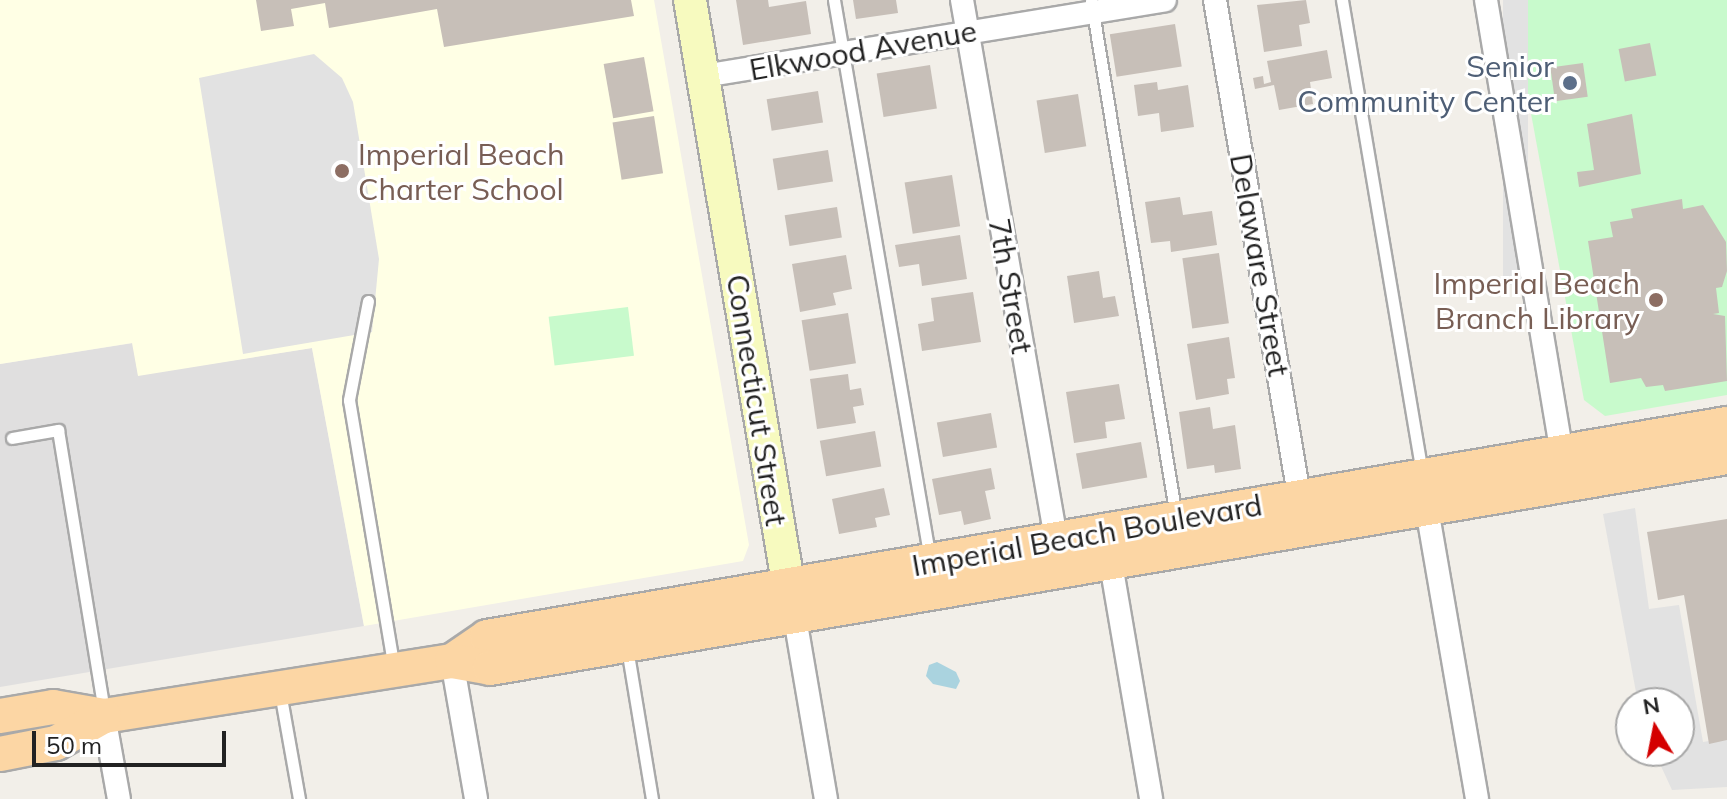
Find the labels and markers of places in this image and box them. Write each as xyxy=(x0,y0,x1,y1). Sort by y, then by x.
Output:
place label: Senior Community Center xyxy=(1297,48,1554,118)
marker: Senior Community Center xyxy=(1561,74,1579,92)
place label: Imperial Beach Charter School xyxy=(358,136,565,206)
marker: Imperial Beach Charter School xyxy=(333,162,351,180)
place label: Imperial Beach Branch Library xyxy=(1433,265,1640,336)
marker: Imperial Beach Branch Library xyxy=(1647,291,1665,309)

